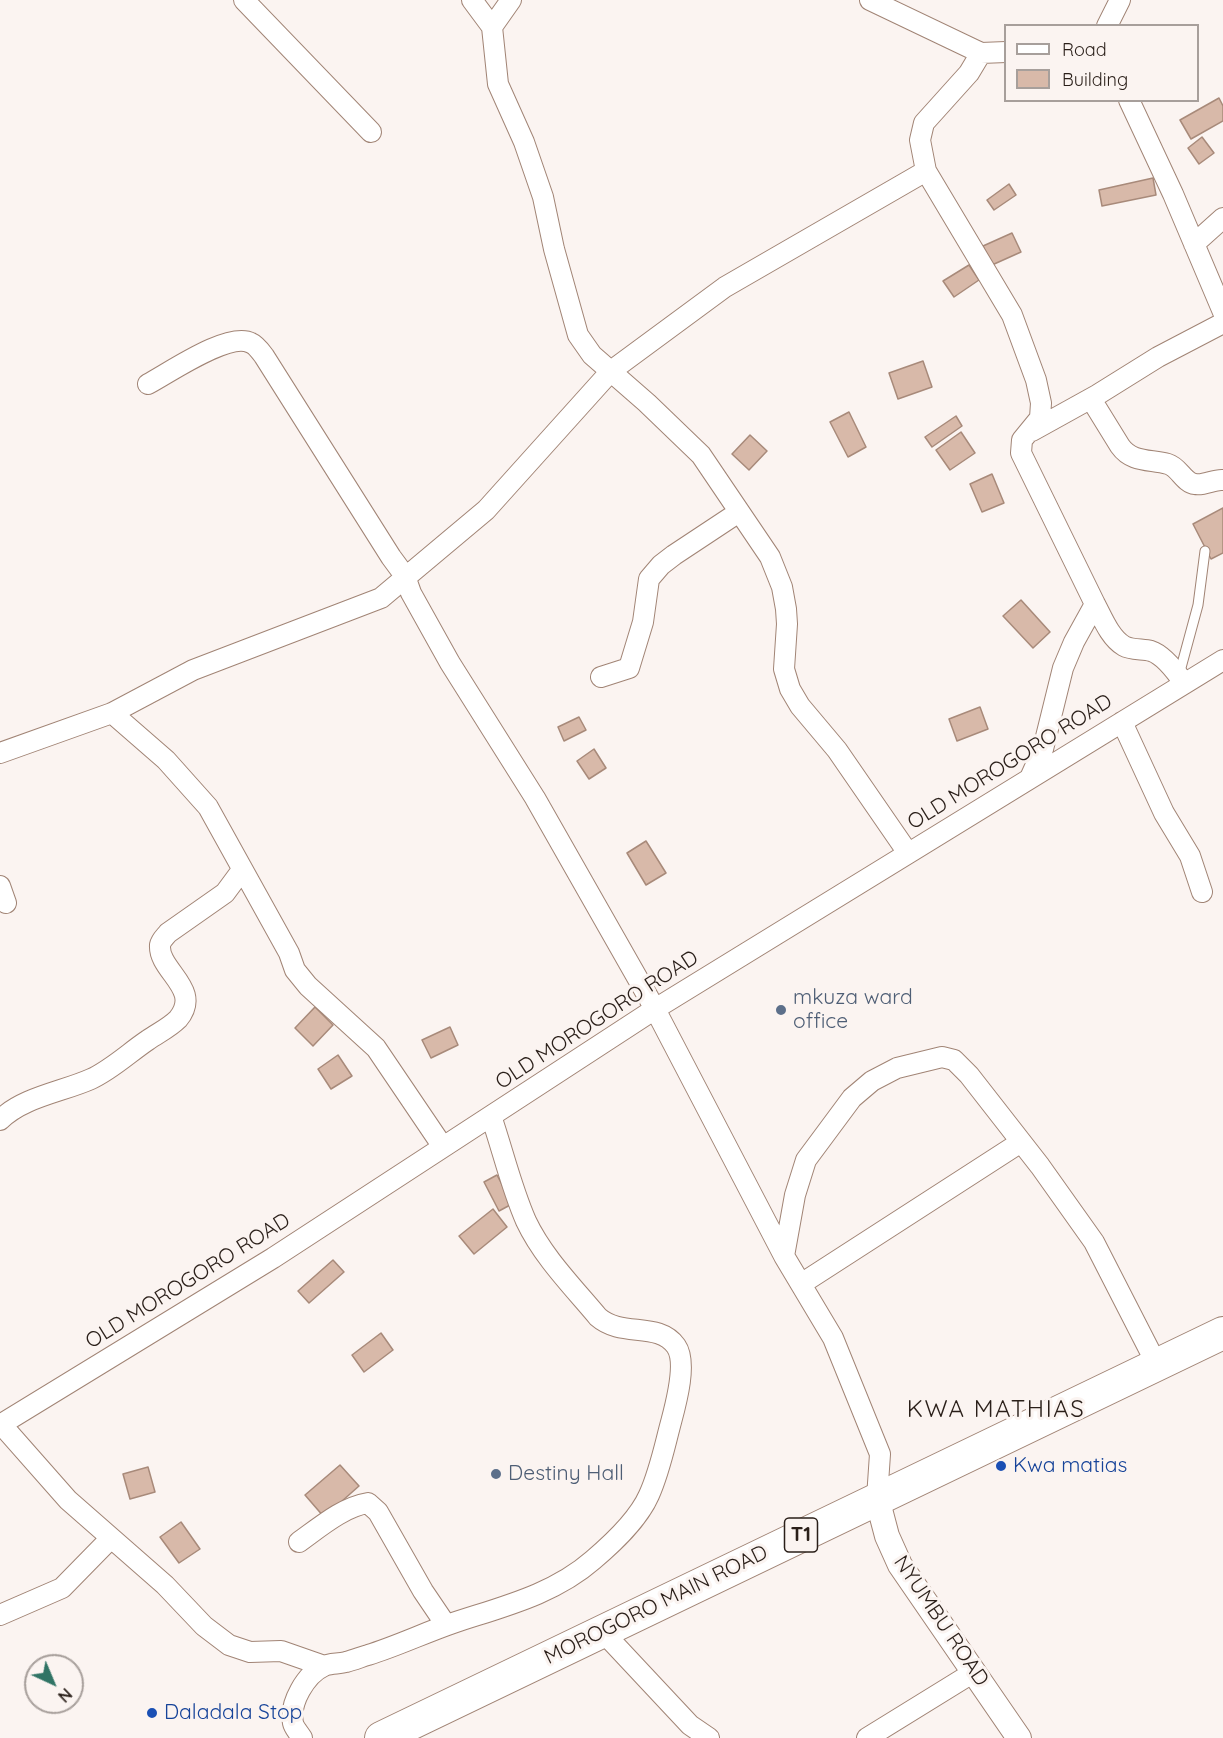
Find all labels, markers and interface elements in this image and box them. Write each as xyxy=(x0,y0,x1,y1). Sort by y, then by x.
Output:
legend xyxy=(1004,24,1199,102)
text: Road xyxy=(1062,38,1107,61)
text: Building xyxy=(1062,68,1128,91)
street label: OLD MOROGORO ROAD xyxy=(903,689,1117,835)
street label: OLD MOROGORO ROAD xyxy=(491,945,703,1095)
place label: mkuza ward office xyxy=(793,985,913,1035)
marker: mkuza ward office xyxy=(774,1003,788,1017)
street label: OLD MOROGORO ROAD xyxy=(81,1208,295,1354)
district label: KWA MATHIAS xyxy=(907,1396,1085,1424)
place label: Kwa matias xyxy=(1013,1453,1127,1479)
marker: Kwa matias xyxy=(994,1459,1008,1473)
place label: Destiny Hall xyxy=(508,1461,624,1487)
marker: Destiny Hall xyxy=(489,1467,503,1481)
road number: T1 xyxy=(784,1518,818,1552)
street label: MOROGORO MAIN ROAD xyxy=(540,1540,772,1670)
street label: NYUMBU ROAD xyxy=(888,1551,994,1691)
north arrow xyxy=(24,1654,84,1714)
text: N xyxy=(54,1684,76,1707)
place label: Daladala Stop xyxy=(164,1700,302,1726)
marker: Daladala Stop xyxy=(145,1706,159,1720)

